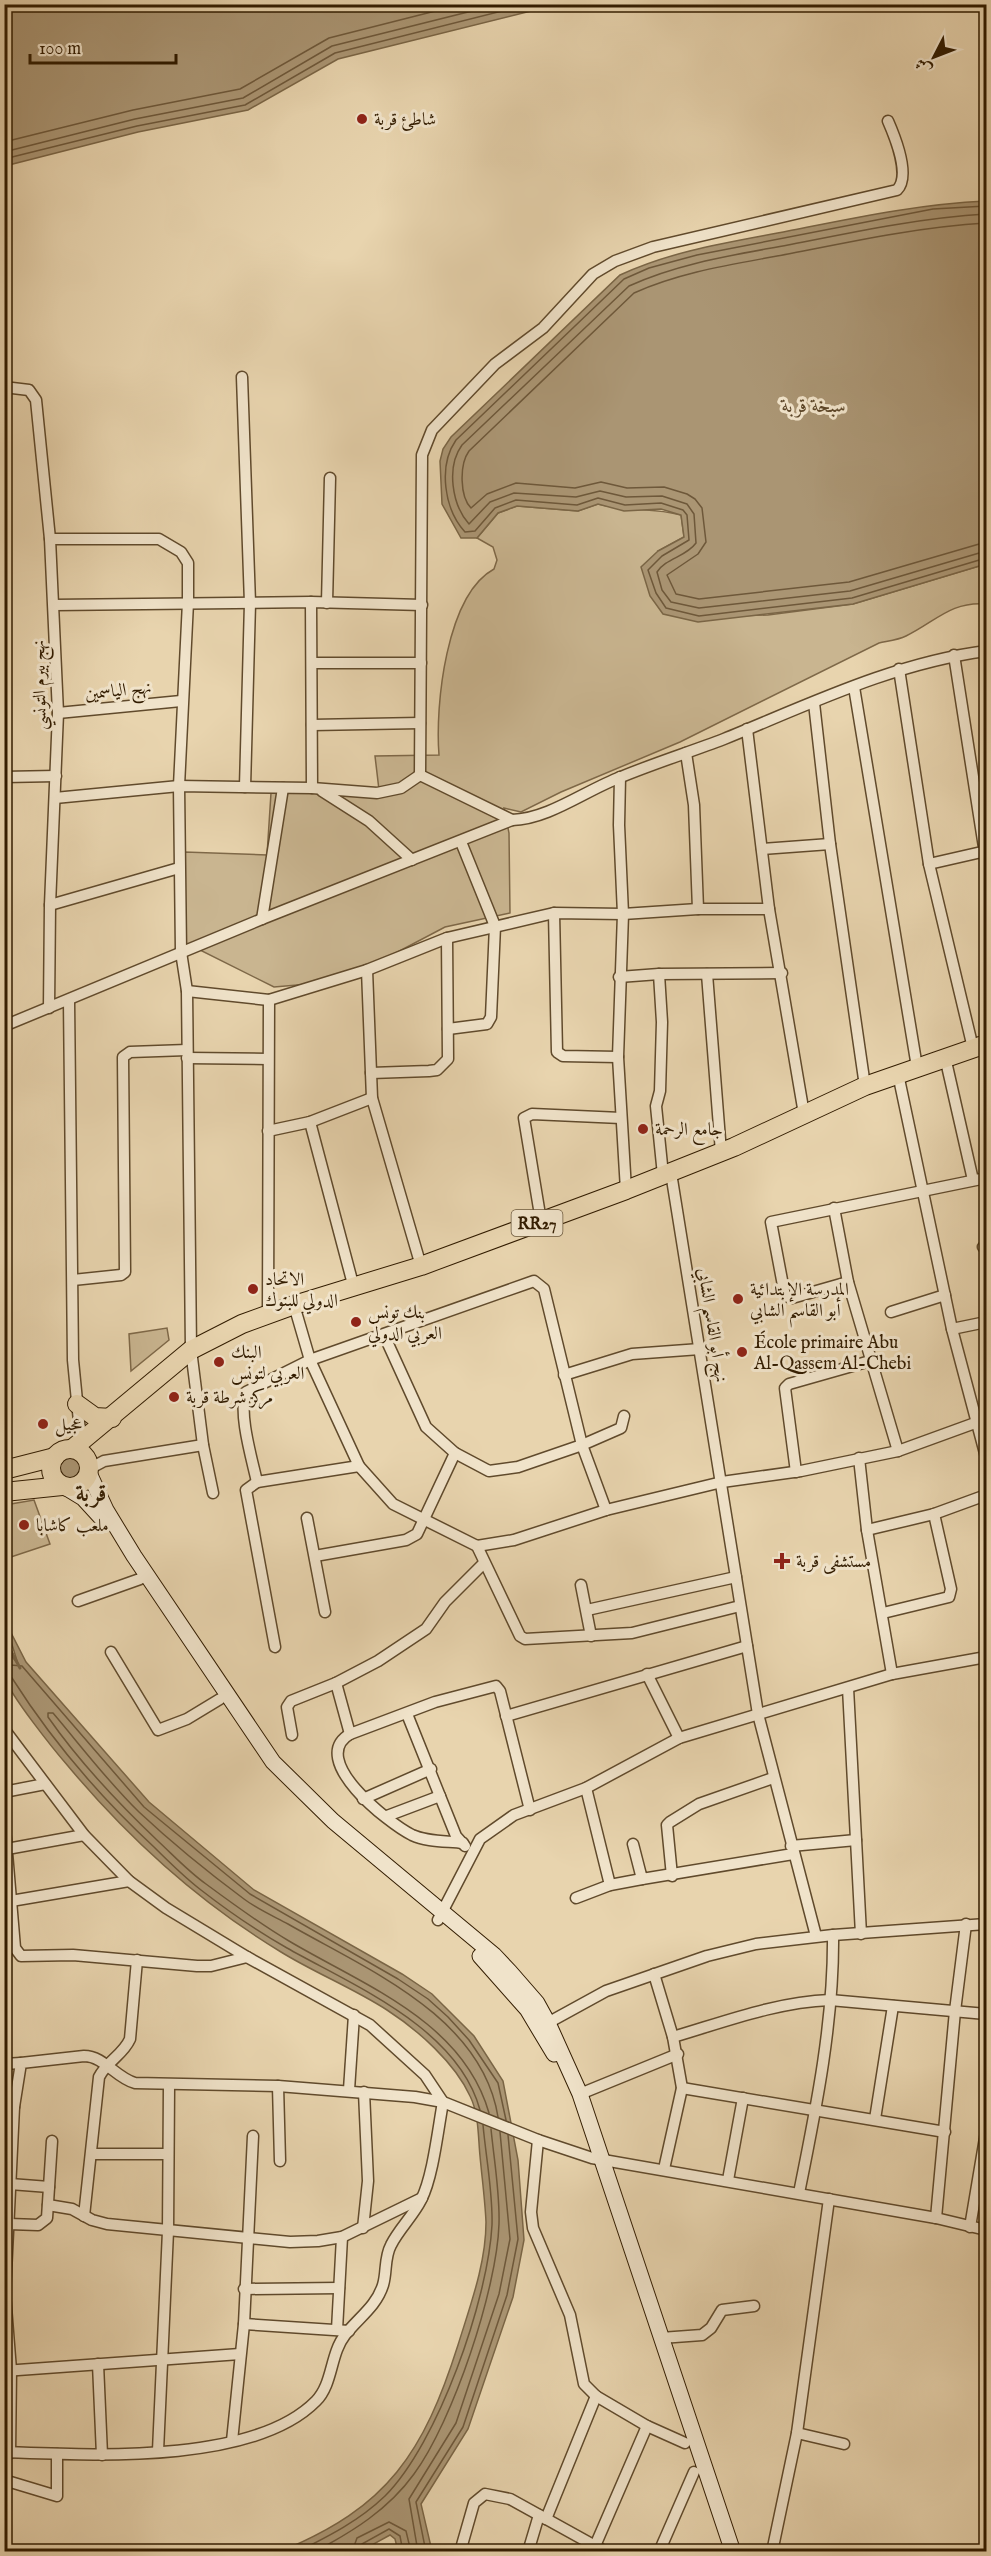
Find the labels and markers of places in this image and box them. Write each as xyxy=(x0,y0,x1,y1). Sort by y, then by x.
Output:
place label: شاطئ قربة xyxy=(374,109,436,132)
marker: شاطئ قربة xyxy=(355,112,369,126)
place label: جامع الرحمة xyxy=(655,1119,723,1145)
marker: جامع الرحمة xyxy=(636,1122,650,1136)
place label: الاتحاد الدولي للبنوك xyxy=(265,1269,338,1315)
place label: المدرسة الإبتدائية أبو القاسم الشابي xyxy=(750,1279,849,1328)
marker: الاتحاد الدولي للبنوك xyxy=(246,1282,260,1296)
marker: المدرسة الإبتدائية أبو القاسم الشابي xyxy=(731,1292,745,1306)
place label: بنك تونس العربي الدولي xyxy=(368,1302,442,1348)
marker: بنك تونس العربي الدولي xyxy=(349,1315,363,1329)
place label: École primaire Abu Al-Qassem Al-Chebi xyxy=(753,1330,911,1376)
place label: البنك العربي لتونس xyxy=(231,1342,305,1388)
marker: École primaire Abu Al-Qassem Al-Chebi xyxy=(735,1345,749,1359)
marker: البنك العربي لتونس xyxy=(212,1355,226,1369)
place label: مركز شرطة قربة xyxy=(186,1387,273,1410)
marker: مركز شرطة قربة xyxy=(167,1390,181,1404)
place label: عجيل xyxy=(55,1414,82,1437)
marker: عجيل xyxy=(36,1417,50,1431)
place label: ملعب كاشابا xyxy=(36,1515,109,1538)
marker: ملعب كاشابا xyxy=(17,1518,31,1532)
place label: مستشفى قربة xyxy=(796,1551,871,1574)
marker: مستشفى قربة xyxy=(773,1552,791,1570)

